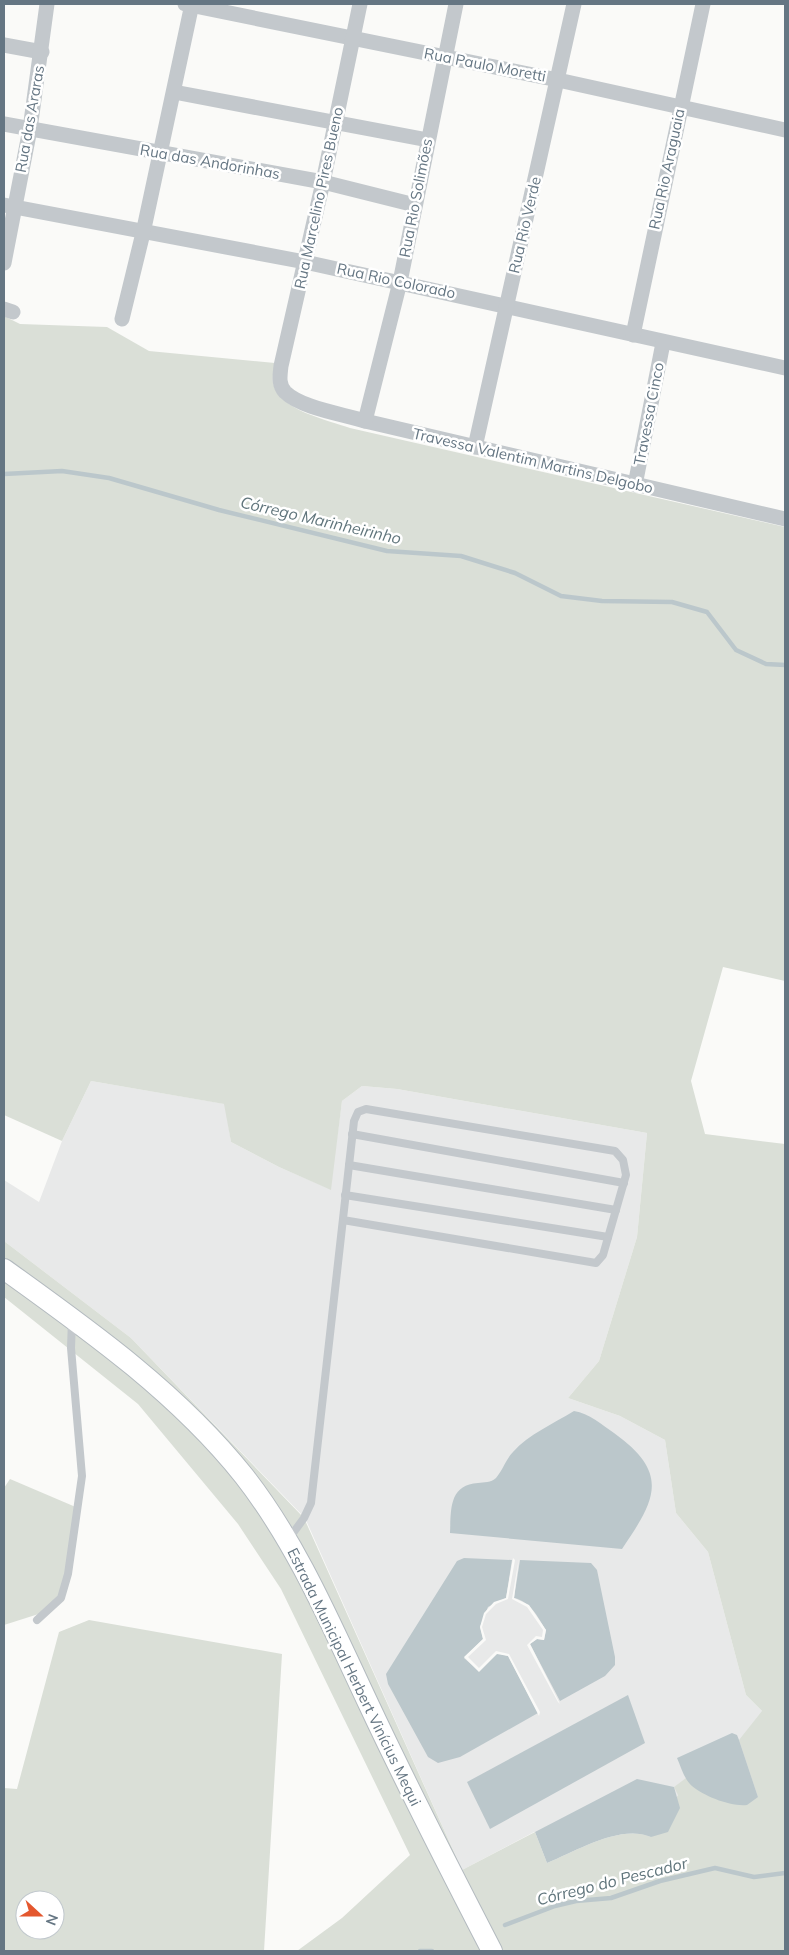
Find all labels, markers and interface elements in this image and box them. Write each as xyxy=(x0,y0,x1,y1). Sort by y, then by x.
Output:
street label: Rua Paulo Moretti xyxy=(422,43,548,86)
street label: Rua das Araras xyxy=(11,64,48,174)
street label: Rua Marcelino Pires Bueno xyxy=(290,105,347,291)
street label: Rua Rio Araguaia xyxy=(644,107,689,231)
street label: Rua Rio Solimões xyxy=(395,137,436,259)
street label: Rua das Andorinhas xyxy=(139,140,282,183)
street label: Rua Rio Verde xyxy=(504,175,545,275)
street label: Rua Rio Colorado xyxy=(335,259,457,302)
street label: Travessa Cinco xyxy=(629,361,668,467)
street label: Travessa Valentim Martins Delgobo xyxy=(411,424,655,497)
water label: Córrego Marinheirinho xyxy=(239,492,403,548)
street label: Estrada Municipal Herbert Vinícius Mequi xyxy=(283,1545,425,1809)
water label: Córrego do Pescador xyxy=(535,1852,690,1909)
north arrow xyxy=(15,1890,65,1940)
text: N xyxy=(42,1911,62,1928)

